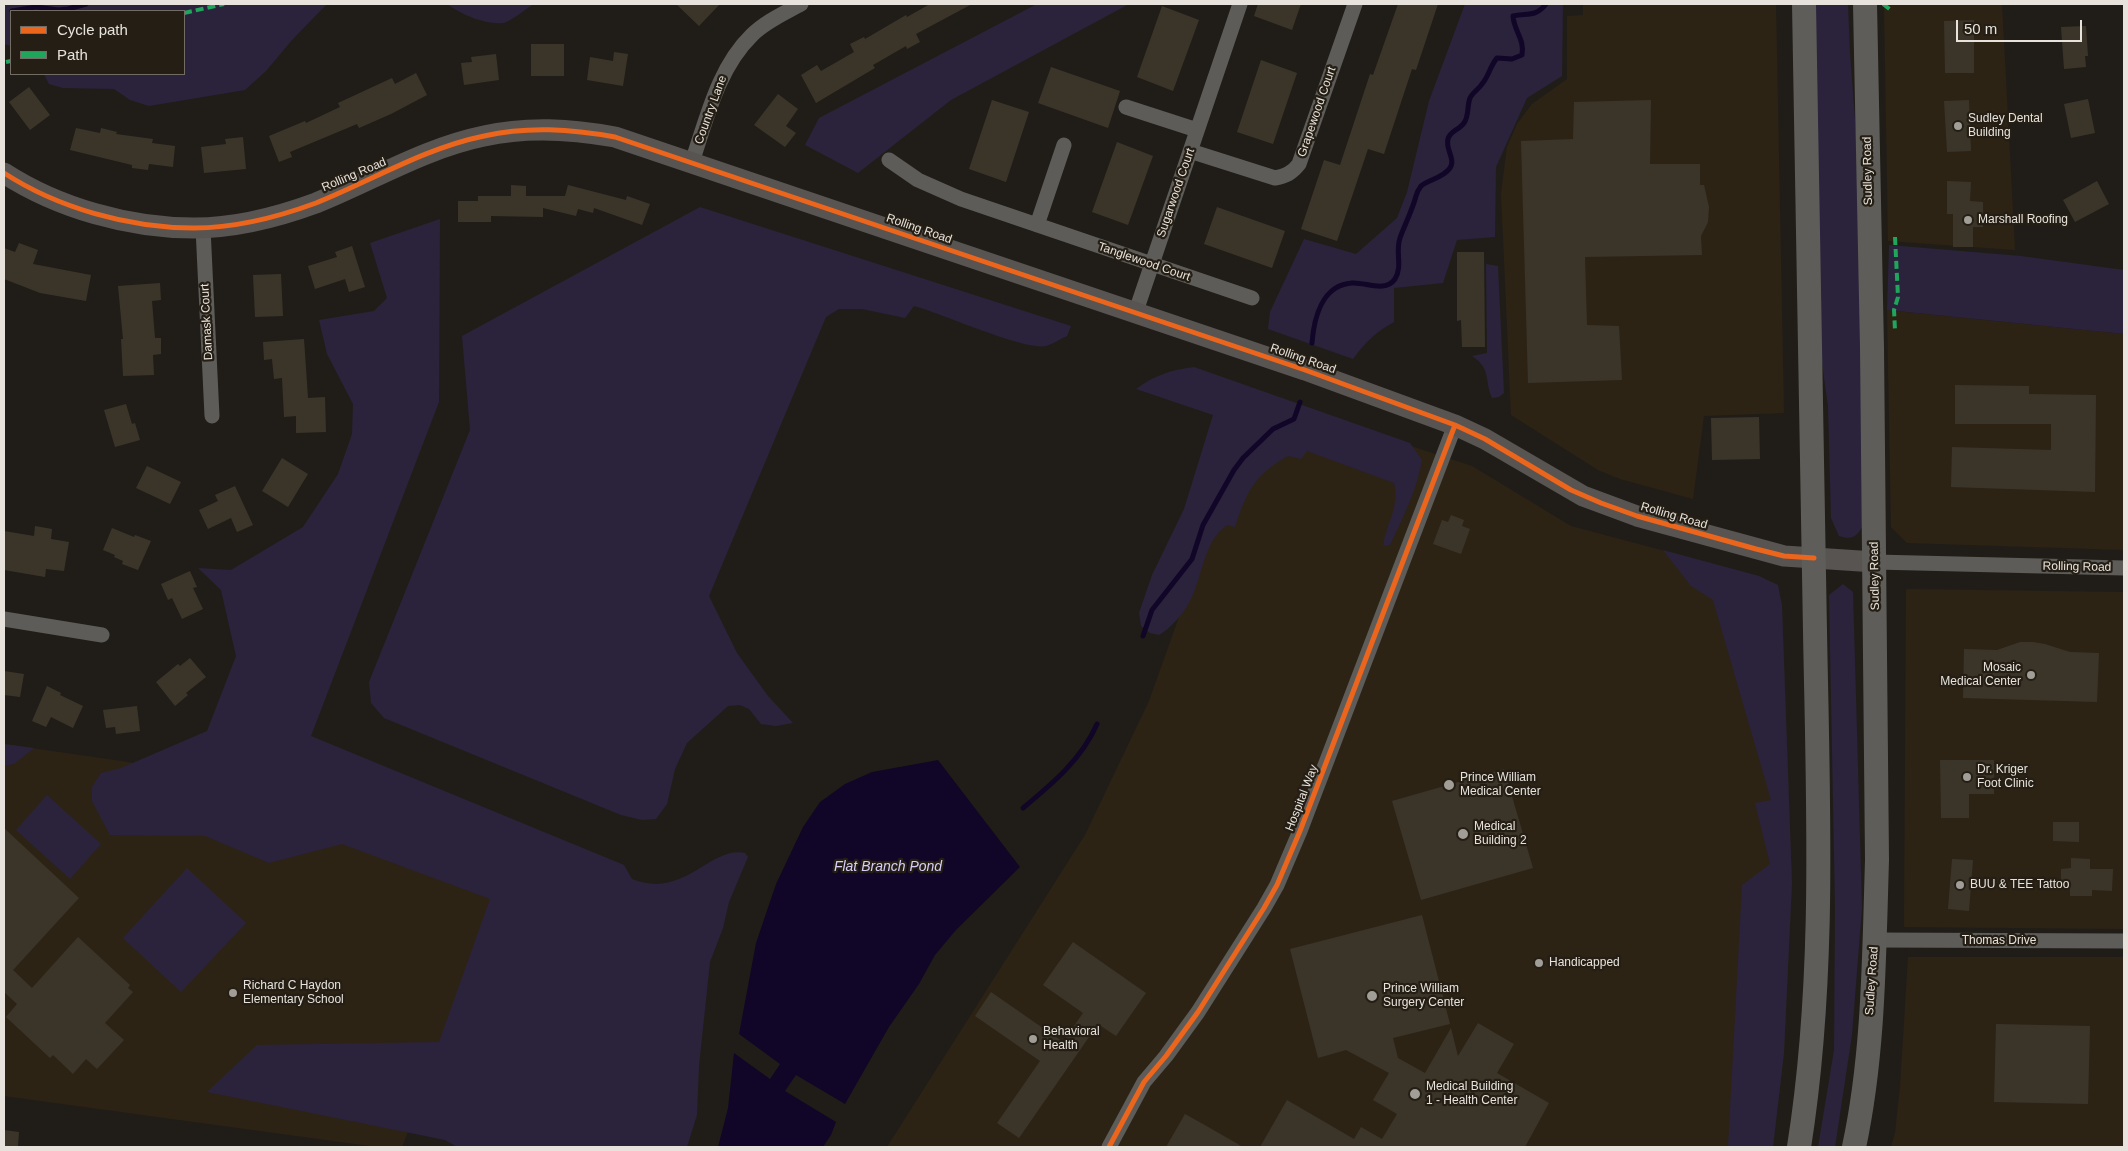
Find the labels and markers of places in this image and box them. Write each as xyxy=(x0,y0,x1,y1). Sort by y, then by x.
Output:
place label: Sudley Dental Building xyxy=(1968,112,2043,140)
marker: Sudley Dental Building xyxy=(1952,120,1964,132)
place label: Marshall Roofing xyxy=(1978,213,2068,227)
marker: Marshall Roofing xyxy=(1962,214,1974,226)
place label: Mosaic Medical Center xyxy=(1940,661,2021,689)
marker: Mosaic Medical Center xyxy=(2025,669,2037,681)
place label: Dr. Kriger Foot Clinic xyxy=(1977,763,2034,791)
place label: Prince William Medical Center xyxy=(1460,771,1541,799)
marker: Dr. Kriger Foot Clinic xyxy=(1961,771,1973,783)
marker: Prince William Medical Center xyxy=(1442,778,1456,792)
place label: Medical Building 2 xyxy=(1474,820,1527,848)
marker: Medical Building 2 xyxy=(1456,827,1470,841)
place label: BUU & TEE Tattoo xyxy=(1970,878,2069,892)
marker: BUU & TEE Tattoo xyxy=(1954,879,1966,891)
place label: Handicapped xyxy=(1549,956,1620,970)
marker: Handicapped xyxy=(1533,957,1545,969)
place label: Richard C Haydon Elementary School xyxy=(243,979,344,1007)
place label: Prince William Surgery Center xyxy=(1383,982,1464,1010)
marker: Richard C Haydon Elementary School xyxy=(227,987,239,999)
marker: Prince William Surgery Center xyxy=(1365,989,1379,1003)
place label: Behavioral Health xyxy=(1043,1025,1100,1053)
marker: Behavioral Health xyxy=(1027,1033,1039,1045)
place label: Medical Building 1 - Health Center xyxy=(1426,1080,1517,1108)
marker: Medical Building 1 - Health Center xyxy=(1408,1087,1422,1101)

